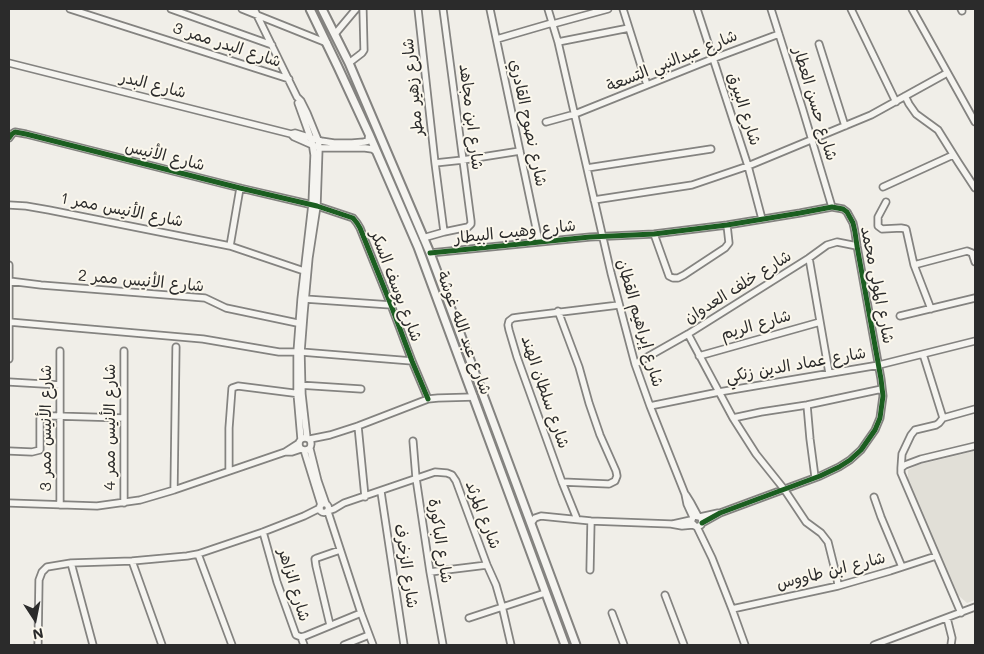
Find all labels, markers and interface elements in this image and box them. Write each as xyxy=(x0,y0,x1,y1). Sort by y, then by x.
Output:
street label: شارع البدر ممر 3 xyxy=(170,18,284,72)
street label: شارع عبدالنبي التسعة xyxy=(604,26,740,96)
street label: شارع زهير مطر xyxy=(398,37,428,137)
street label: شارع حسن العطار xyxy=(789,45,841,163)
street label: شارع نصوح القادري xyxy=(505,58,551,188)
street label: شارع ابن مجاهد xyxy=(455,63,487,171)
street label: شارع البدر xyxy=(118,68,188,102)
street label: شارع البيرق xyxy=(723,70,765,148)
street label: شارع الأنيس xyxy=(123,137,207,175)
street label: شارع الأنيس ممر 1 xyxy=(59,189,185,231)
street label: شارع وهيب البيطار xyxy=(453,216,577,248)
street label: شارع المولى محمد xyxy=(856,225,898,345)
street label: شارع يوسف السكر xyxy=(366,228,426,344)
street label: شارع خلف العدوان xyxy=(681,246,795,328)
street label: شارع إبراهيم القطان xyxy=(613,257,667,389)
street label: شارع الأنيس ممر 2 xyxy=(77,266,205,296)
street label: شارع عبد الله غوشة xyxy=(433,269,495,397)
street label: شارع الريم xyxy=(719,306,793,344)
street label: شارع سلطان الهند xyxy=(517,333,573,451)
street label: شارع عماد الدين زنكي xyxy=(725,343,867,387)
street label: شارع الأنيس ممر 4 xyxy=(100,364,120,490)
street label: شارع الأنيس ممر 3 xyxy=(36,365,56,491)
street label: شارع المرثد xyxy=(461,478,505,552)
street label: شارع الباكورة xyxy=(424,497,456,585)
street label: شارع الزخرف xyxy=(390,522,422,610)
street label: شارع الزاهر xyxy=(274,546,314,624)
street label: شارع ابن طاووس xyxy=(775,548,887,594)
north arrow xyxy=(10,594,60,644)
text: N xyxy=(31,624,45,645)

